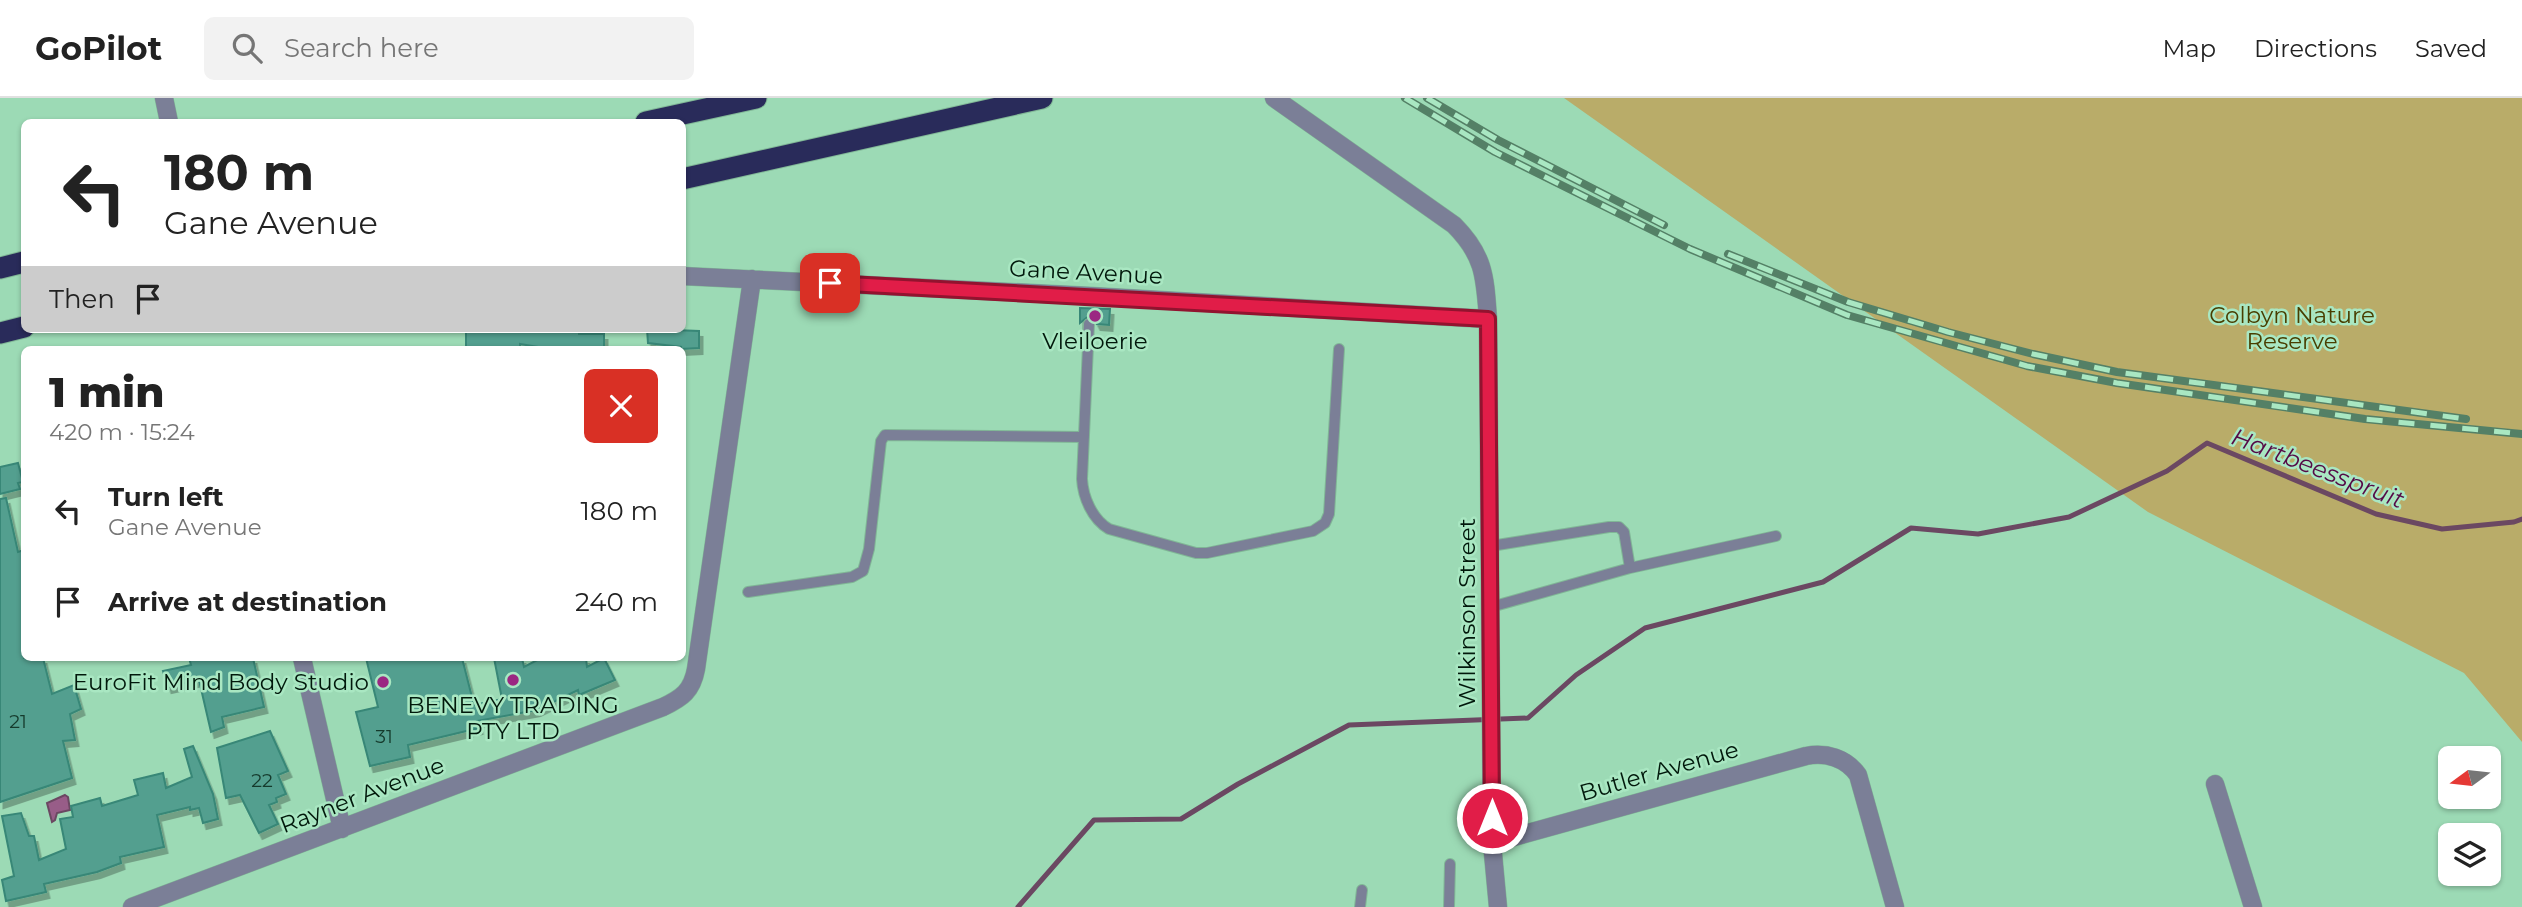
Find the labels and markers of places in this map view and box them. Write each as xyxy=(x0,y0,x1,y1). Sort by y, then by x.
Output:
pin xyxy=(800,253,860,313)
marker: Vleiloerie xyxy=(1087,308,1103,324)
place label: Vleiloerie xyxy=(1042,327,1148,355)
place label: EuroFit Mind Body Studio xyxy=(73,668,369,696)
marker: BENEVY TRADING PTY LTD xyxy=(505,672,521,688)
marker: EuroFit Mind Body Studio xyxy=(375,674,391,690)
place label: BENEVY TRADING PTY LTD xyxy=(407,691,619,745)

